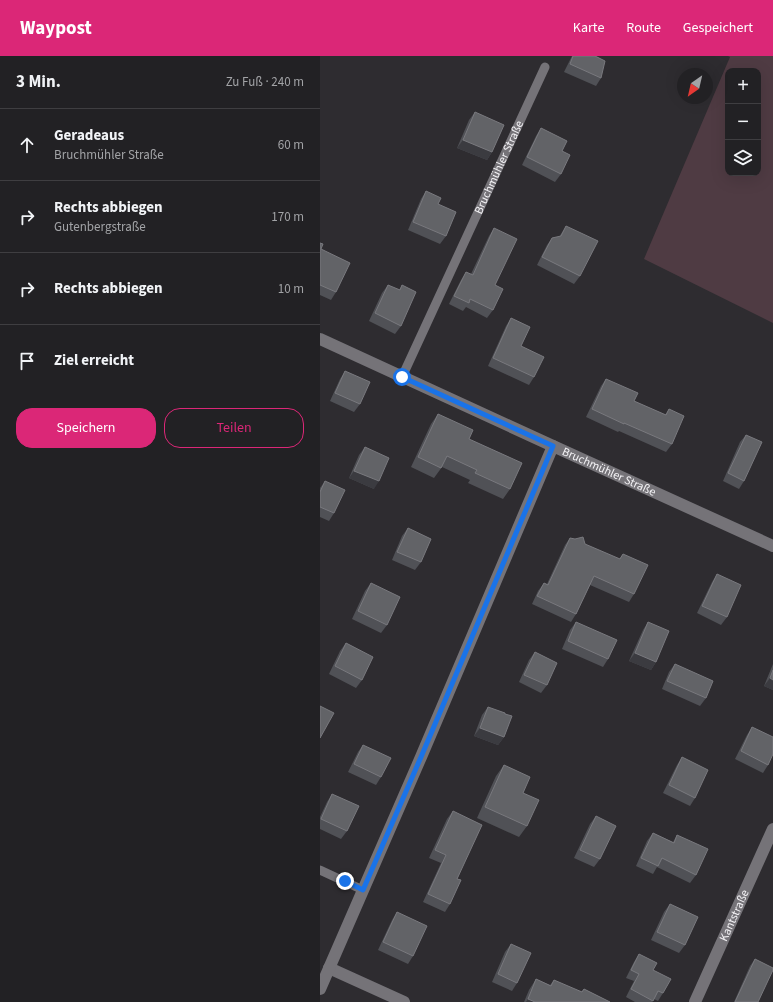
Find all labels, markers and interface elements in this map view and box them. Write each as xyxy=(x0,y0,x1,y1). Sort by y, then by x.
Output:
text: Waypost xyxy=(20,15,92,42)
text: Karte xyxy=(573,18,604,38)
text: Route xyxy=(626,18,661,38)
text: Gespeichert xyxy=(683,18,753,38)
north arrow xyxy=(677,68,713,104)
map controls xyxy=(725,68,761,176)
button: + xyxy=(725,68,761,104)
text: 3 Min. xyxy=(16,70,61,94)
text: Zu Fuß · 240 m xyxy=(226,73,304,91)
button: − xyxy=(725,104,761,140)
street label: Bruchmühler Straße xyxy=(470,118,528,217)
text: Geradeaus xyxy=(54,125,124,146)
icon: ahead xyxy=(16,134,38,156)
text: 60 m xyxy=(278,136,304,154)
button: layers xyxy=(725,140,761,176)
text: Bruchmühler Straße xyxy=(54,146,164,164)
text: Rechts abbiegen xyxy=(54,197,163,218)
icon: right xyxy=(16,206,38,228)
text: 170 m xyxy=(271,208,304,226)
text: Gutenbergstraße xyxy=(54,218,146,236)
icon: right xyxy=(16,278,38,300)
text: Rechts abbiegen xyxy=(54,278,163,299)
text: 10 m xyxy=(278,280,304,298)
icon: arrive xyxy=(16,350,38,372)
text: Ziel erreicht xyxy=(54,350,134,371)
route start xyxy=(393,368,411,386)
button: Speichern xyxy=(16,408,156,448)
button: Teilen xyxy=(164,408,304,448)
street label: Bruchmühler Straße xyxy=(559,443,659,501)
route end xyxy=(336,872,354,890)
street label: Kantstraße xyxy=(715,887,754,944)

